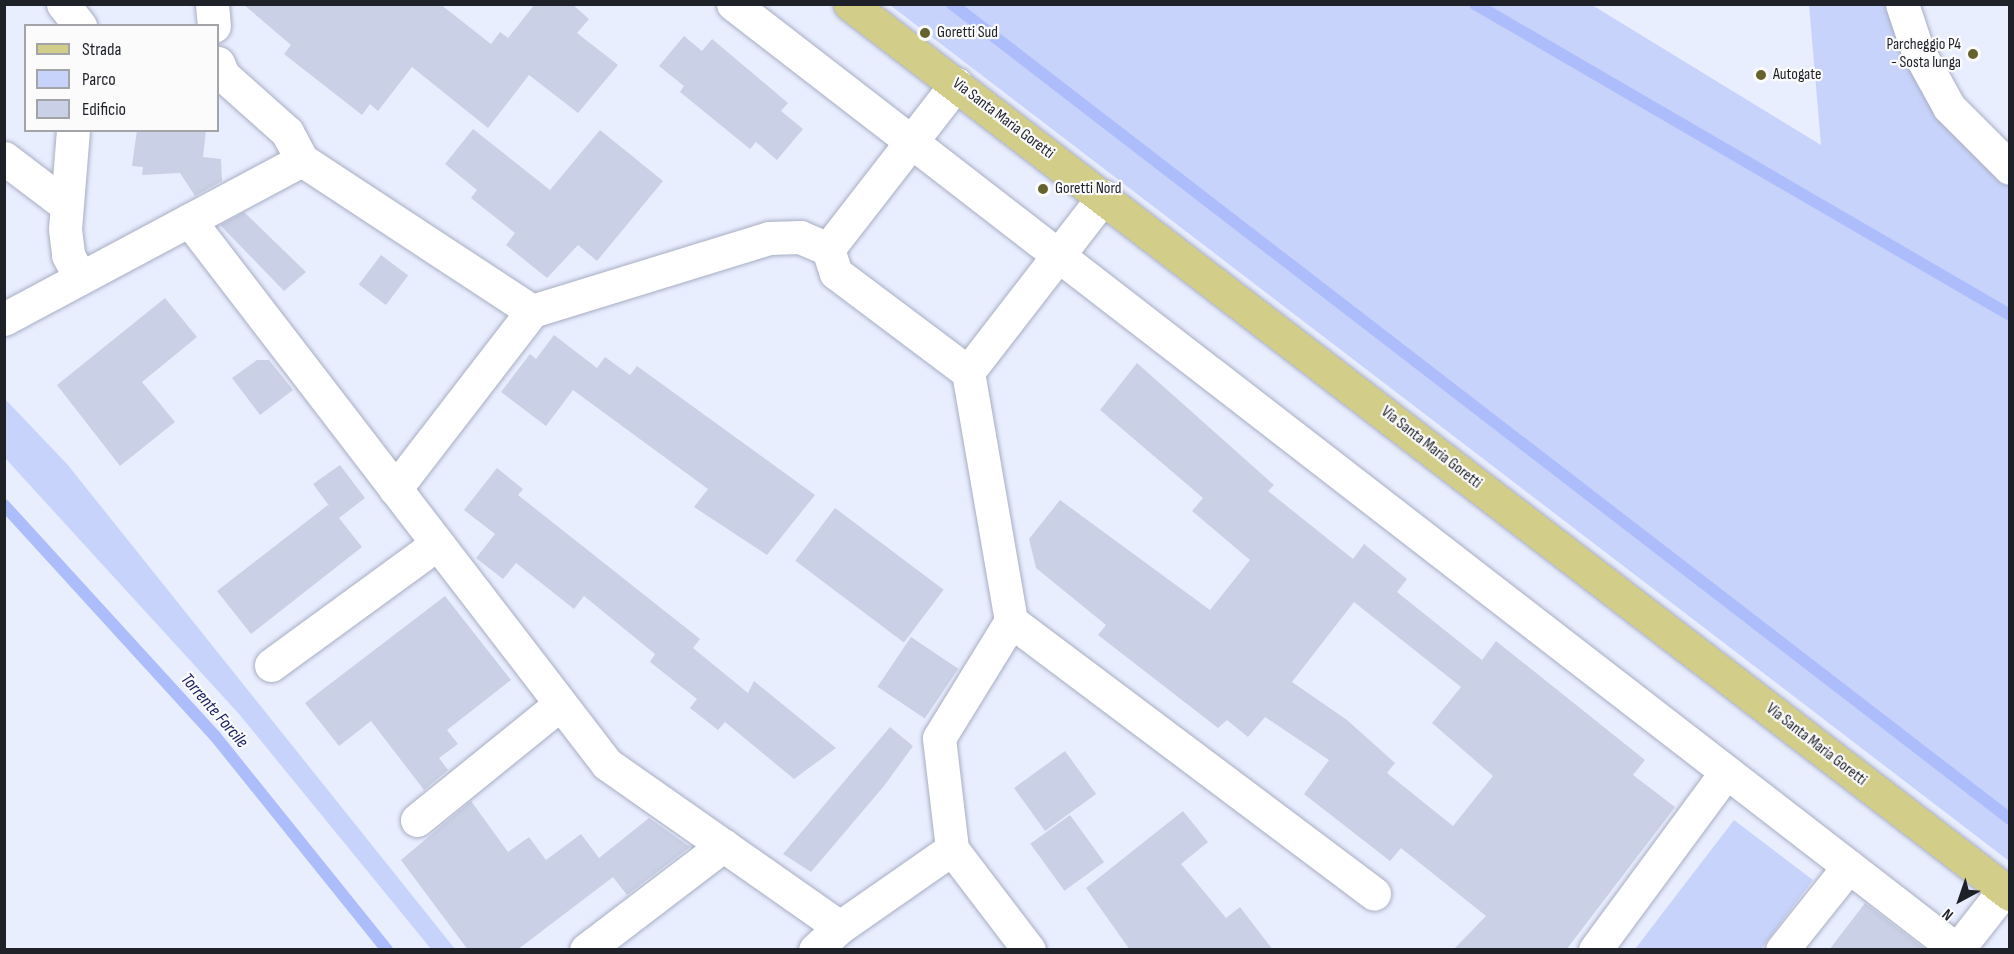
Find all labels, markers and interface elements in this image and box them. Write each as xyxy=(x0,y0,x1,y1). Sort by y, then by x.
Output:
place label: Goretti Sud xyxy=(937,23,998,43)
legend xyxy=(24,24,219,132)
marker: Goretti Sud xyxy=(918,26,932,40)
place label: Parcheggio P4 - Sosta lunga xyxy=(1886,35,1961,73)
text: Strada xyxy=(82,39,121,60)
marker: Parcheggio P4 - Sosta lunga xyxy=(1966,47,1980,61)
place label: Autogate xyxy=(1773,65,1821,85)
marker: Autogate xyxy=(1754,68,1768,82)
text: Parco xyxy=(82,69,116,90)
street label: Via Santa Maria Goretti xyxy=(948,75,1058,163)
text: Edificio xyxy=(82,99,126,120)
place label: Goretti Nord xyxy=(1055,179,1121,199)
marker: Goretti Nord xyxy=(1036,182,1050,196)
street label: Via Santa Maria Goretti xyxy=(1377,403,1485,493)
water label: Torrente Forcile xyxy=(176,669,252,753)
street label: Via Santa Maria Goretti xyxy=(1762,700,1870,790)
north arrow xyxy=(1930,870,1990,930)
text: N xyxy=(1939,904,1957,924)

